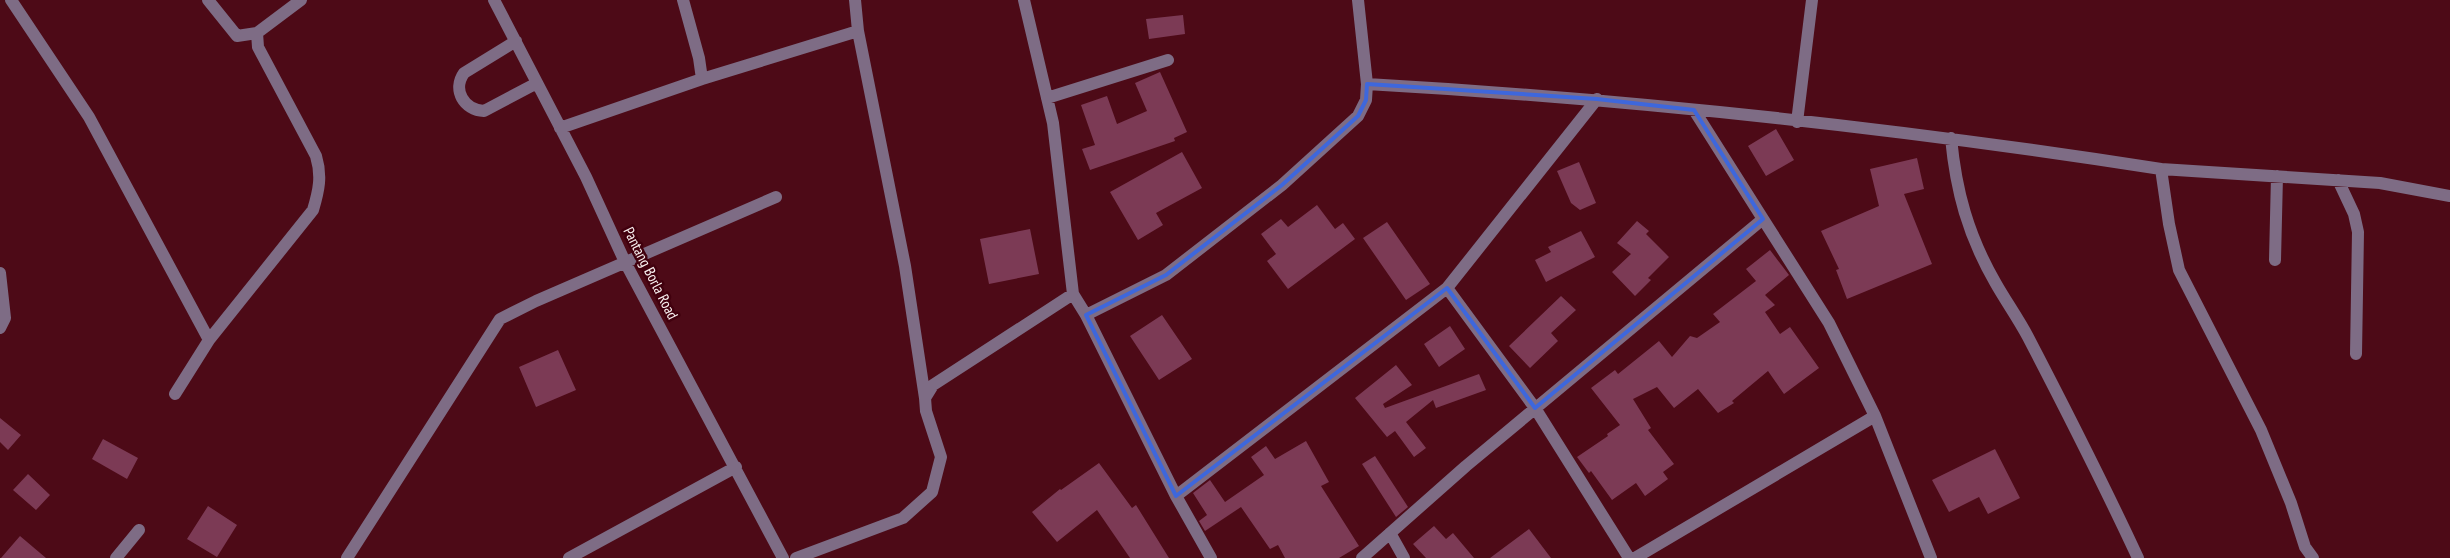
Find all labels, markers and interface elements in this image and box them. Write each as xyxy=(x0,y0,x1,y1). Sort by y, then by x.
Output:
street label: Pantang Borla Road xyxy=(620,224,682,322)

